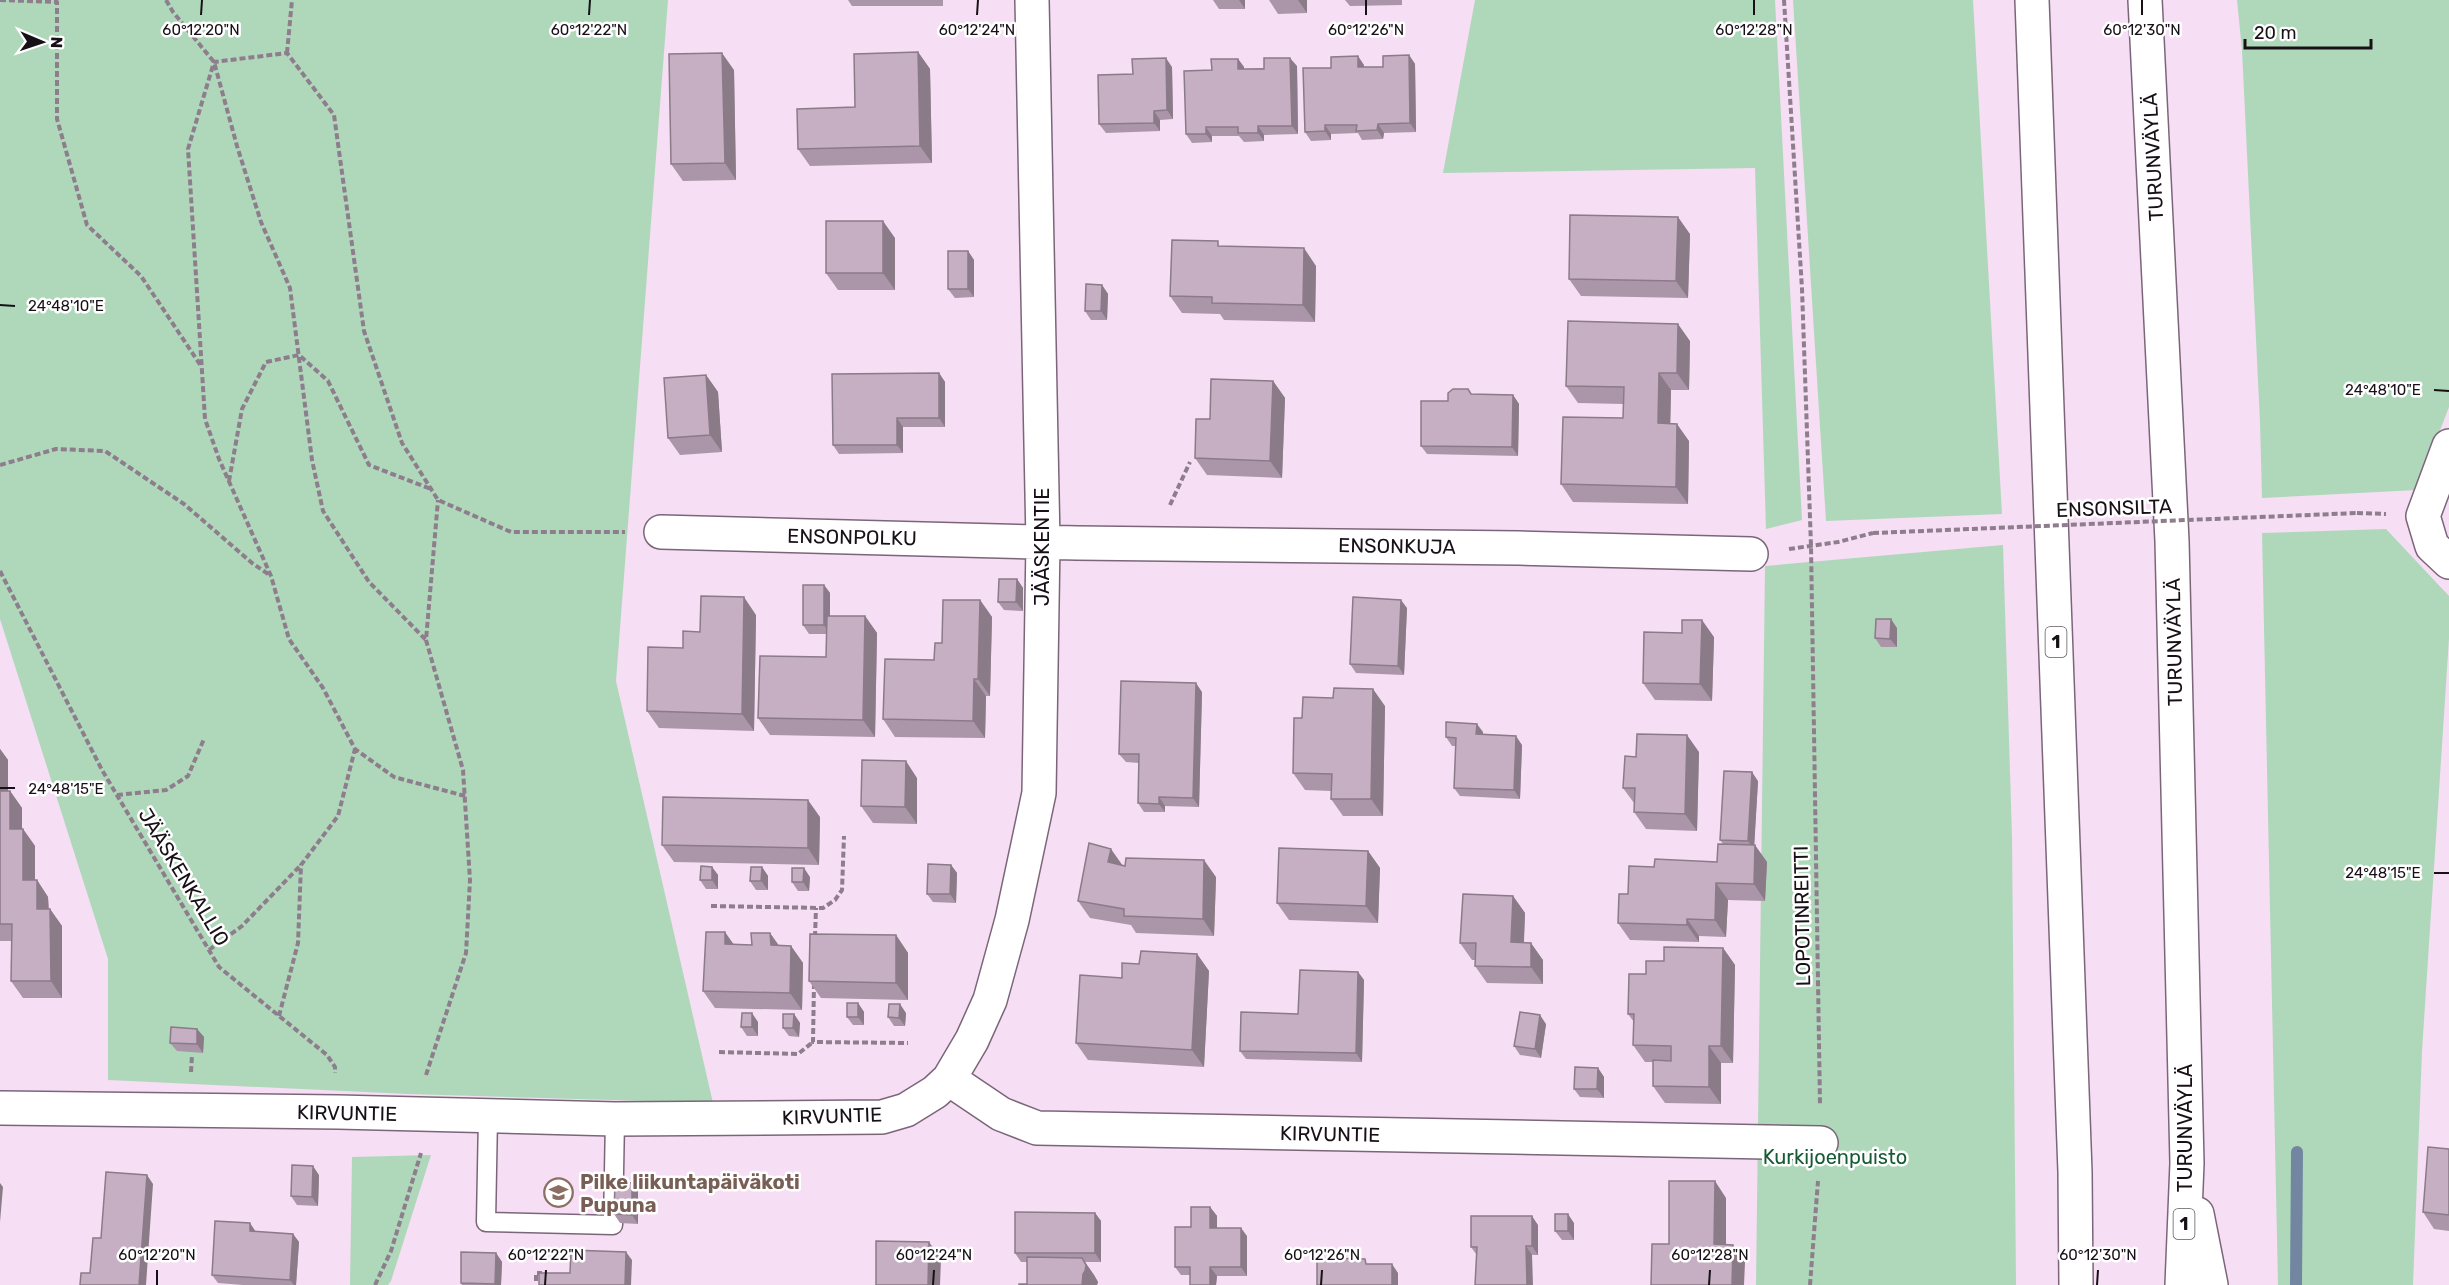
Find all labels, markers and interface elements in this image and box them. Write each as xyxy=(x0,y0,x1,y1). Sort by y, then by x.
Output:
north arrow xyxy=(12,12,72,72)
scale bar xyxy=(2245,12,2371,50)
text: 60°12'20"N xyxy=(162,21,240,39)
text: 60°12'22"N xyxy=(551,21,627,39)
text: 60°12'24"N xyxy=(939,21,1015,39)
text: 60°12'26"N xyxy=(1328,21,1404,39)
text: 60°12'28"N xyxy=(1715,21,1793,39)
text: 60°12'30"N xyxy=(2103,21,2181,39)
text: 20 m xyxy=(2254,22,2296,44)
text: N xyxy=(47,36,66,49)
street label: TURUNVÄYLÄ xyxy=(2138,92,2168,222)
text: 24°48'10"E xyxy=(28,297,104,315)
text: 24°48'10"E xyxy=(2345,381,2421,399)
street label: JÄÄSKENTIE xyxy=(1030,488,1054,606)
street label: ENSONSILTA xyxy=(2056,494,2172,522)
street label: ENSONPOLKU xyxy=(787,524,917,550)
street label: ENSONKUJA xyxy=(1338,533,1456,559)
street label: TURUNVÄYLÄ xyxy=(2161,578,2187,706)
road number: 1 xyxy=(2046,627,2066,657)
text: 24°48'15"E xyxy=(28,780,104,798)
street label: JÄÄSKENKALLIO xyxy=(133,804,235,950)
street label: LOPOTINREITTI xyxy=(1789,845,1815,987)
text: 24°48'15"E xyxy=(2345,864,2421,882)
street label: TURUNVÄYLÄ xyxy=(2173,1064,2197,1192)
street label: KIRVUNTIE xyxy=(297,1100,397,1126)
street label: KIRVUNTIE xyxy=(781,1102,883,1130)
street label: KIRVUNTIE xyxy=(1280,1121,1380,1147)
park label: Kurkijoenpuisto xyxy=(1763,1145,1907,1169)
place label: Pilke liikuntapäiväkoti Pupuna xyxy=(580,1170,800,1217)
school or university icon: Pilke liikuntapäiväkoti Pupuna xyxy=(543,1177,575,1209)
road number: 1 xyxy=(2174,1209,2194,1239)
text: 60°12'20"N xyxy=(118,1246,196,1264)
text: 60°12'22"N xyxy=(508,1246,584,1264)
text: 60°12'24"N xyxy=(896,1246,972,1264)
text: 60°12'26"N xyxy=(1284,1246,1360,1264)
text: 60°12'28"N xyxy=(1671,1246,1749,1264)
text: 60°12'30"N xyxy=(2059,1246,2137,1264)

